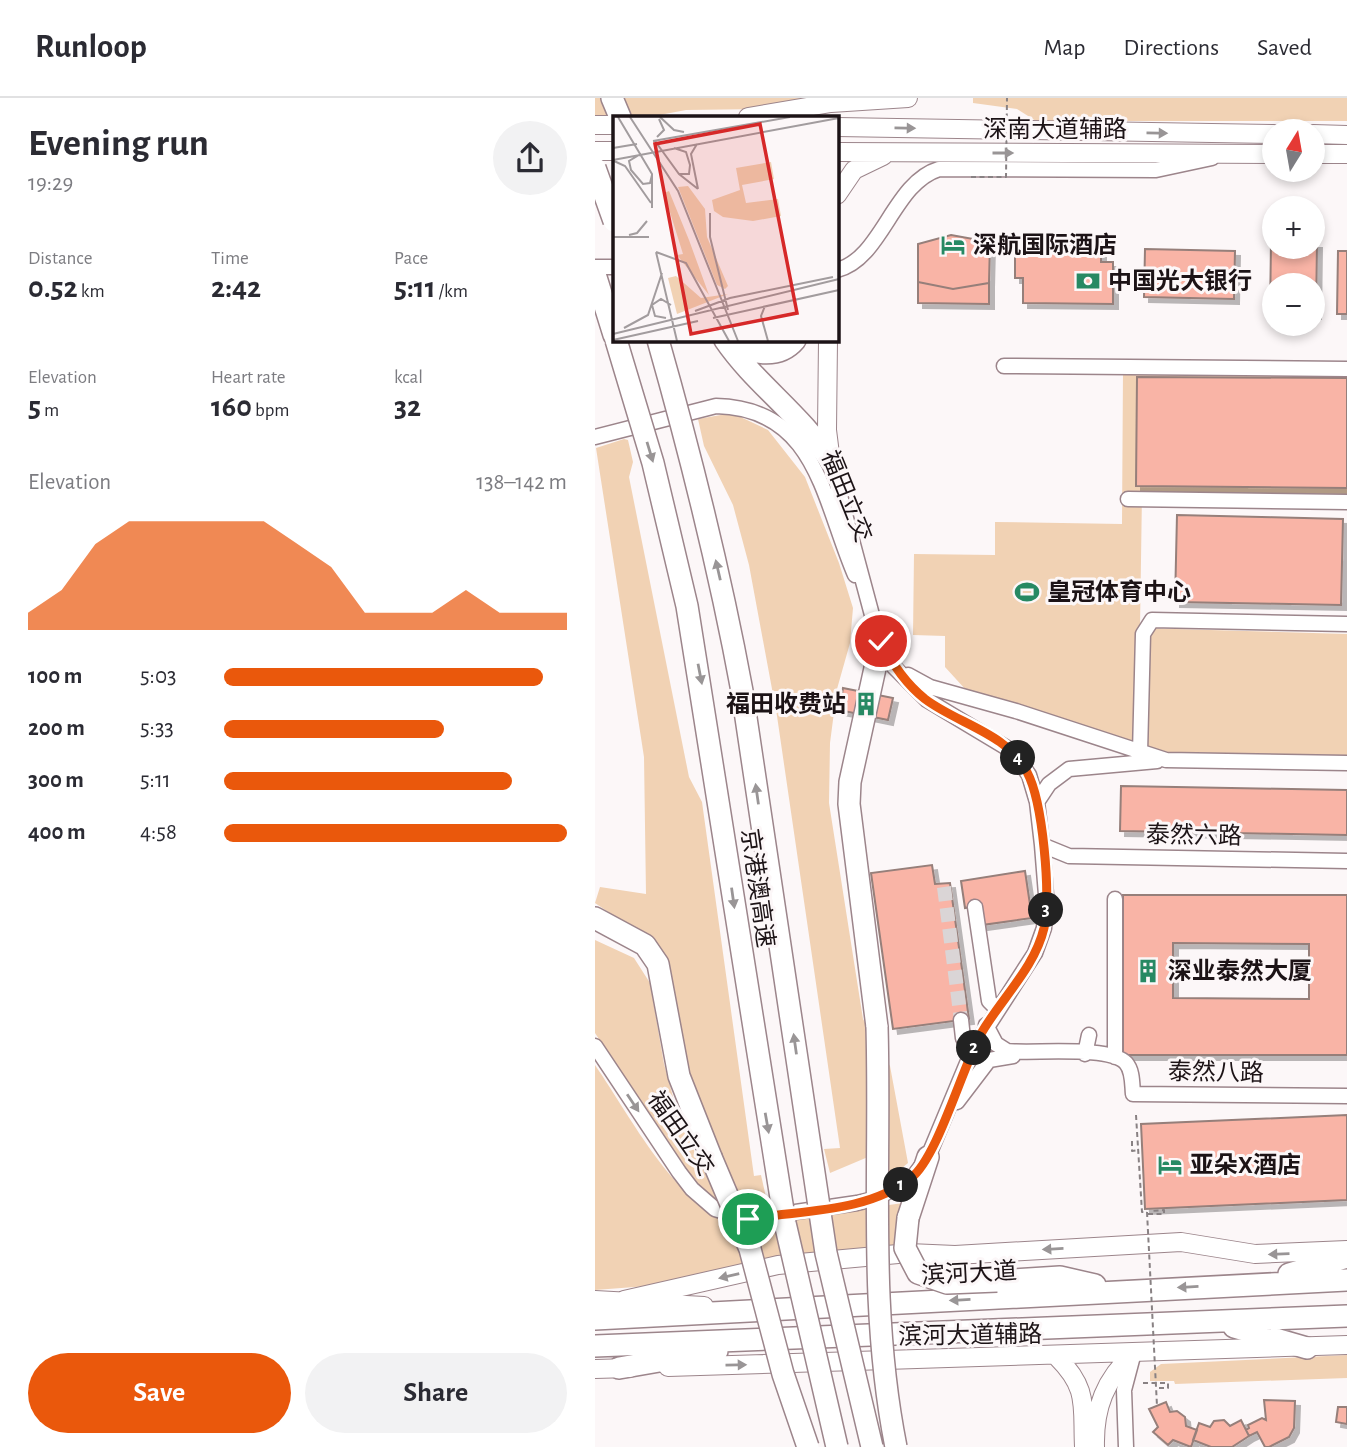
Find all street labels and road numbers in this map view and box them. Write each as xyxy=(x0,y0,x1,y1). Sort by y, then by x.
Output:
street label: 深南大道辅路 xyxy=(983,116,1127,142)
street label: 福田立交 xyxy=(817,447,877,545)
street label: 泰然六路 xyxy=(1146,821,1242,849)
street label: 京港澳高速 xyxy=(737,827,779,949)
street label: 泰然八路 xyxy=(1168,1058,1264,1086)
street label: 福田立交 xyxy=(643,1086,719,1180)
street label: 滨河大道 xyxy=(920,1258,1018,1288)
street label: 滨河大道辅路 xyxy=(898,1321,1042,1349)

